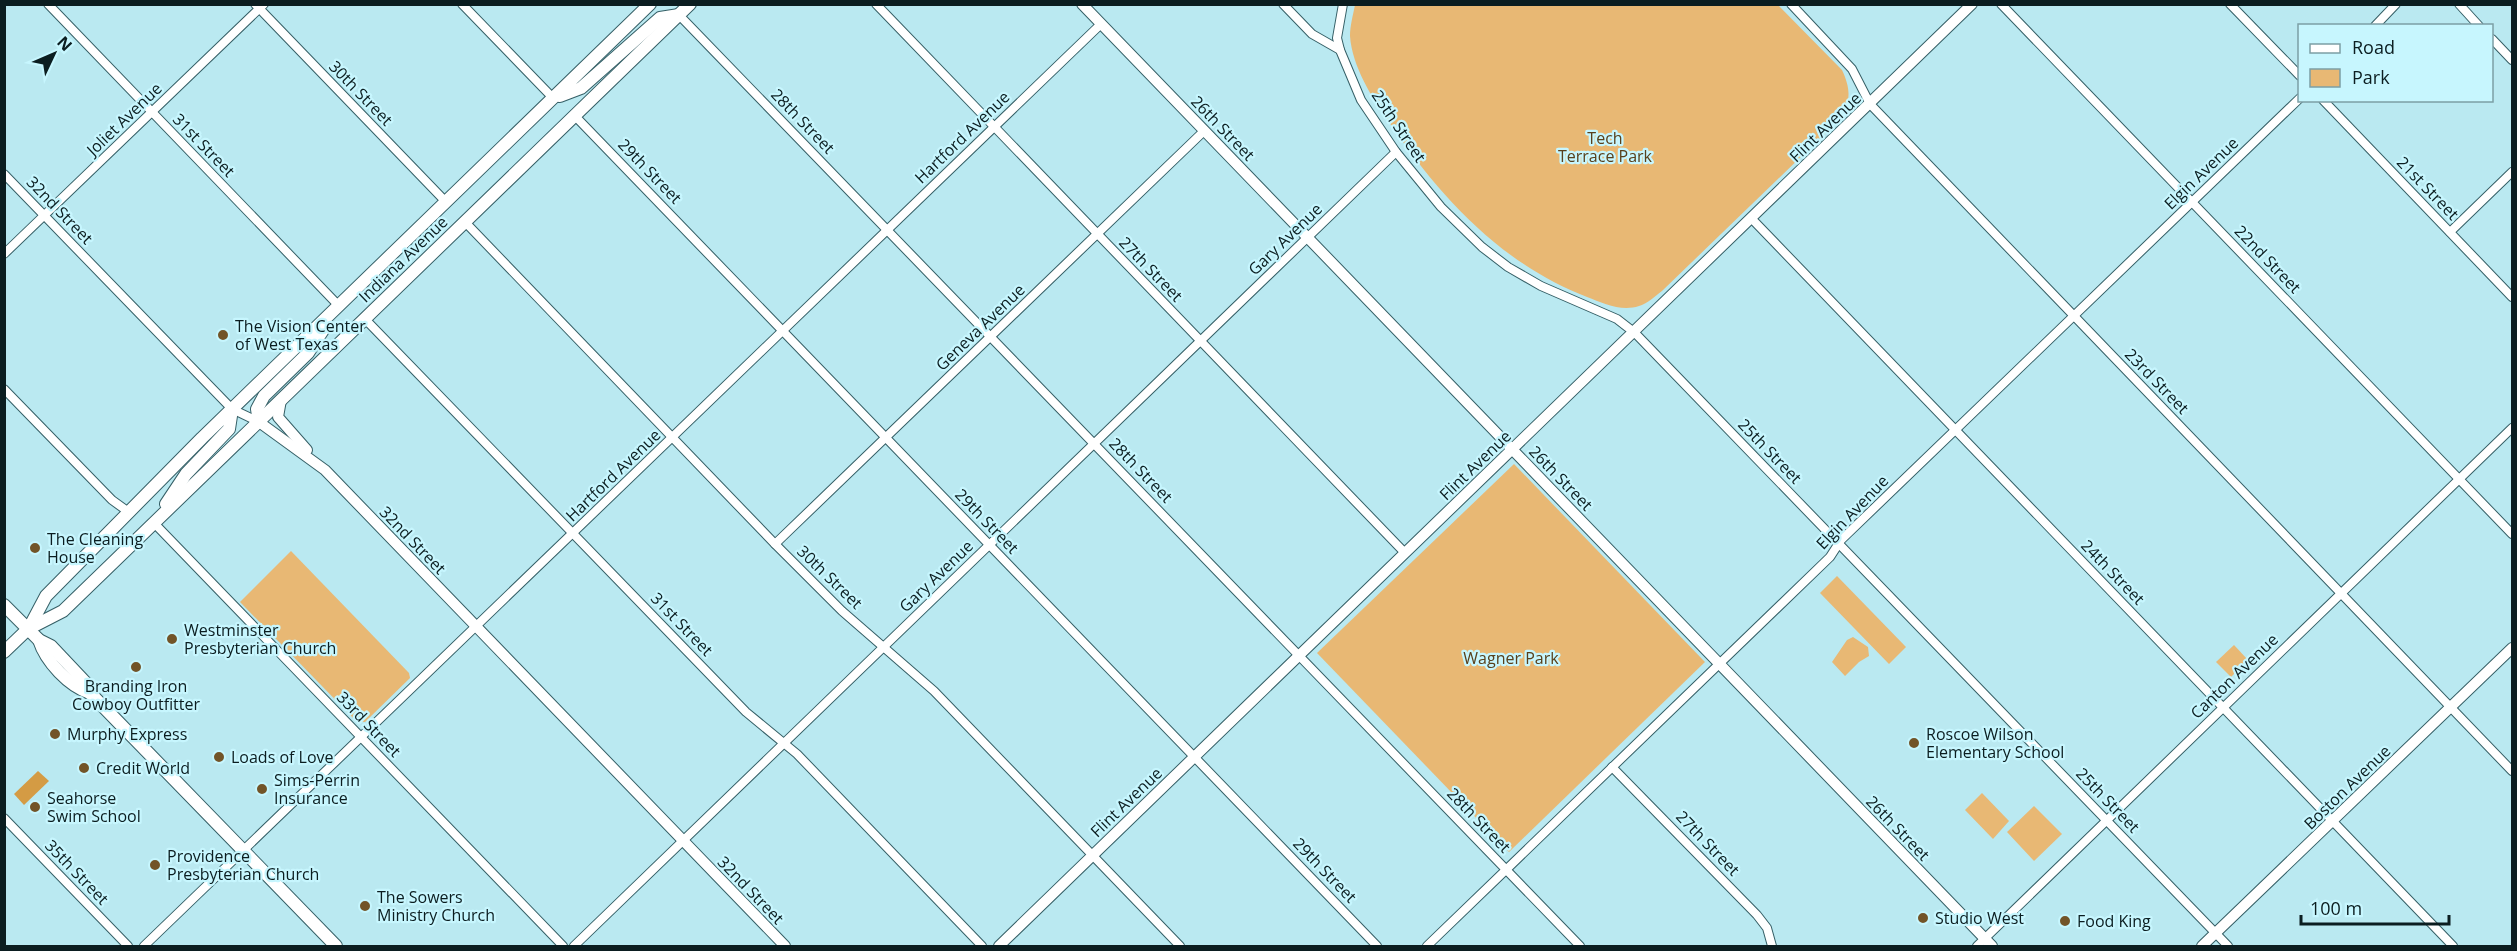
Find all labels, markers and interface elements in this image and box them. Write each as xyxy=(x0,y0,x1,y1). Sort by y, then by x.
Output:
north arrow xyxy=(24,24,84,84)
legend xyxy=(2298,24,2493,102)
text: N xyxy=(52,31,77,56)
text: Road xyxy=(2352,35,2395,59)
street label: 30th Street xyxy=(324,56,398,131)
text: Park xyxy=(2352,65,2390,89)
street label: Joliet Avenue xyxy=(80,78,166,162)
street label: 28th Street xyxy=(766,84,840,159)
street label: Hartford Avenue xyxy=(910,86,1014,188)
street label: 25th Street xyxy=(1367,86,1431,167)
street label: Flint Avenue xyxy=(1784,87,1866,167)
street label: 26th Street xyxy=(1186,91,1260,166)
street label: 31st Street xyxy=(168,108,240,182)
park label: Tech Terrace Park xyxy=(1558,127,1653,167)
street label: Elgin Avenue xyxy=(2159,132,2243,214)
street label: 29th Street xyxy=(613,134,687,209)
street label: 21st Street xyxy=(2392,151,2464,225)
street label: 32nd Street xyxy=(22,171,98,249)
street label: Gary Avenue xyxy=(1243,198,1327,280)
street label: Indiana Avenue xyxy=(354,211,452,307)
street label: 22nd Street xyxy=(2230,220,2306,298)
street label: 27th Street xyxy=(1114,232,1188,307)
street label: Geneva Avenue xyxy=(931,279,1029,375)
place label: The Vision Center of West Texas xyxy=(235,315,366,355)
marker: The Vision Center of West Texas xyxy=(216,328,230,342)
street label: 23rd Street xyxy=(2120,343,2194,419)
street label: 25th Street xyxy=(1733,414,1807,489)
street label: Hartford Avenue xyxy=(561,424,665,526)
street label: Flint Avenue xyxy=(1434,425,1516,505)
street label: 28th Street xyxy=(1104,433,1178,508)
street label: 26th Street xyxy=(1524,441,1598,516)
street label: Elgin Avenue xyxy=(1811,470,1893,554)
street label: 29th Street xyxy=(950,484,1024,559)
street label: 32nd Street xyxy=(375,501,451,579)
place label: The Cleaning House xyxy=(47,528,143,568)
street label: Gary Avenue xyxy=(894,535,978,617)
street label: 24th Street xyxy=(2076,535,2150,610)
street label: 30th Street xyxy=(793,540,868,614)
marker: The Cleaning House xyxy=(28,541,42,555)
street label: 31st Street xyxy=(646,587,718,661)
place label: Westminster Presbyterian Church xyxy=(184,619,336,659)
street label: Canton Avenue xyxy=(2185,629,2283,723)
marker: Westminster Presbyterian Church xyxy=(165,632,179,646)
park label: Wagner Park xyxy=(1463,647,1559,669)
marker: Branding Iron Cowboy Outfitter xyxy=(129,660,143,674)
place label: Branding Iron Cowboy Outfitter xyxy=(72,675,200,715)
street label: 33rd Street xyxy=(332,686,406,762)
place label: Murphy Express xyxy=(67,723,187,745)
place label: Roscoe Wilson Elementary School xyxy=(1926,723,2064,763)
marker: Murphy Express xyxy=(48,727,62,741)
marker: Roscoe Wilson Elementary School xyxy=(1907,736,1921,750)
street label: Boston Avenue xyxy=(2299,740,2395,834)
place label: Loads of Love xyxy=(231,746,334,768)
marker: Loads of Love xyxy=(212,750,226,764)
place label: Credit World xyxy=(96,757,190,779)
marker: Credit World xyxy=(77,761,91,775)
street label: Flint Avenue xyxy=(1085,762,1167,842)
street label: 25th Street xyxy=(2071,763,2145,838)
place label: Sims-Perrin Insurance xyxy=(274,769,360,809)
marker: Sims-Perrin Insurance xyxy=(255,782,269,796)
street label: 28th Street xyxy=(1442,783,1516,858)
place label: Seahorse Swim School xyxy=(47,787,141,827)
street label: 26th Street xyxy=(1861,791,1935,866)
marker: Seahorse Swim School xyxy=(28,800,42,814)
street label: 27th Street xyxy=(1671,806,1745,881)
street label: 29th Street xyxy=(1288,833,1362,908)
street label: 35th Street xyxy=(40,835,114,910)
place label: Providence Presbyterian Church xyxy=(167,845,319,885)
street label: 32nd Street xyxy=(713,851,789,929)
marker: Providence Presbyterian Church xyxy=(148,858,162,872)
place label: The Sowers Ministry Church xyxy=(377,886,495,926)
scale bar xyxy=(2301,888,2450,926)
text: 100 m xyxy=(2310,896,2362,920)
marker: The Sowers Ministry Church xyxy=(358,899,372,913)
place label: Studio West xyxy=(1935,907,2024,929)
place label: Food King xyxy=(2077,910,2151,932)
marker: Studio West xyxy=(1916,911,1930,925)
marker: Food King xyxy=(2058,914,2072,928)

